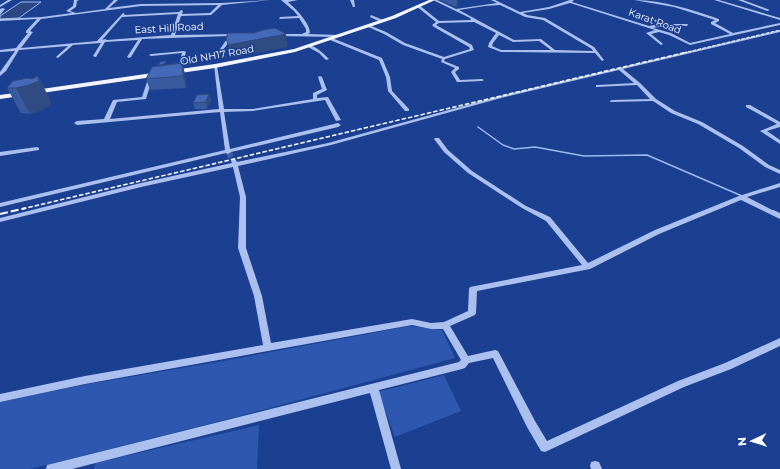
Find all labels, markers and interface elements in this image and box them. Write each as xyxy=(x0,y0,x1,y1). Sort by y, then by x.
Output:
street label: Karat Road xyxy=(627,5,683,37)
street label: East Hill Road xyxy=(134,20,204,36)
street label: Old NH17 Road xyxy=(179,42,255,68)
north arrow xyxy=(732,421,772,461)
text: N xyxy=(735,437,749,447)

